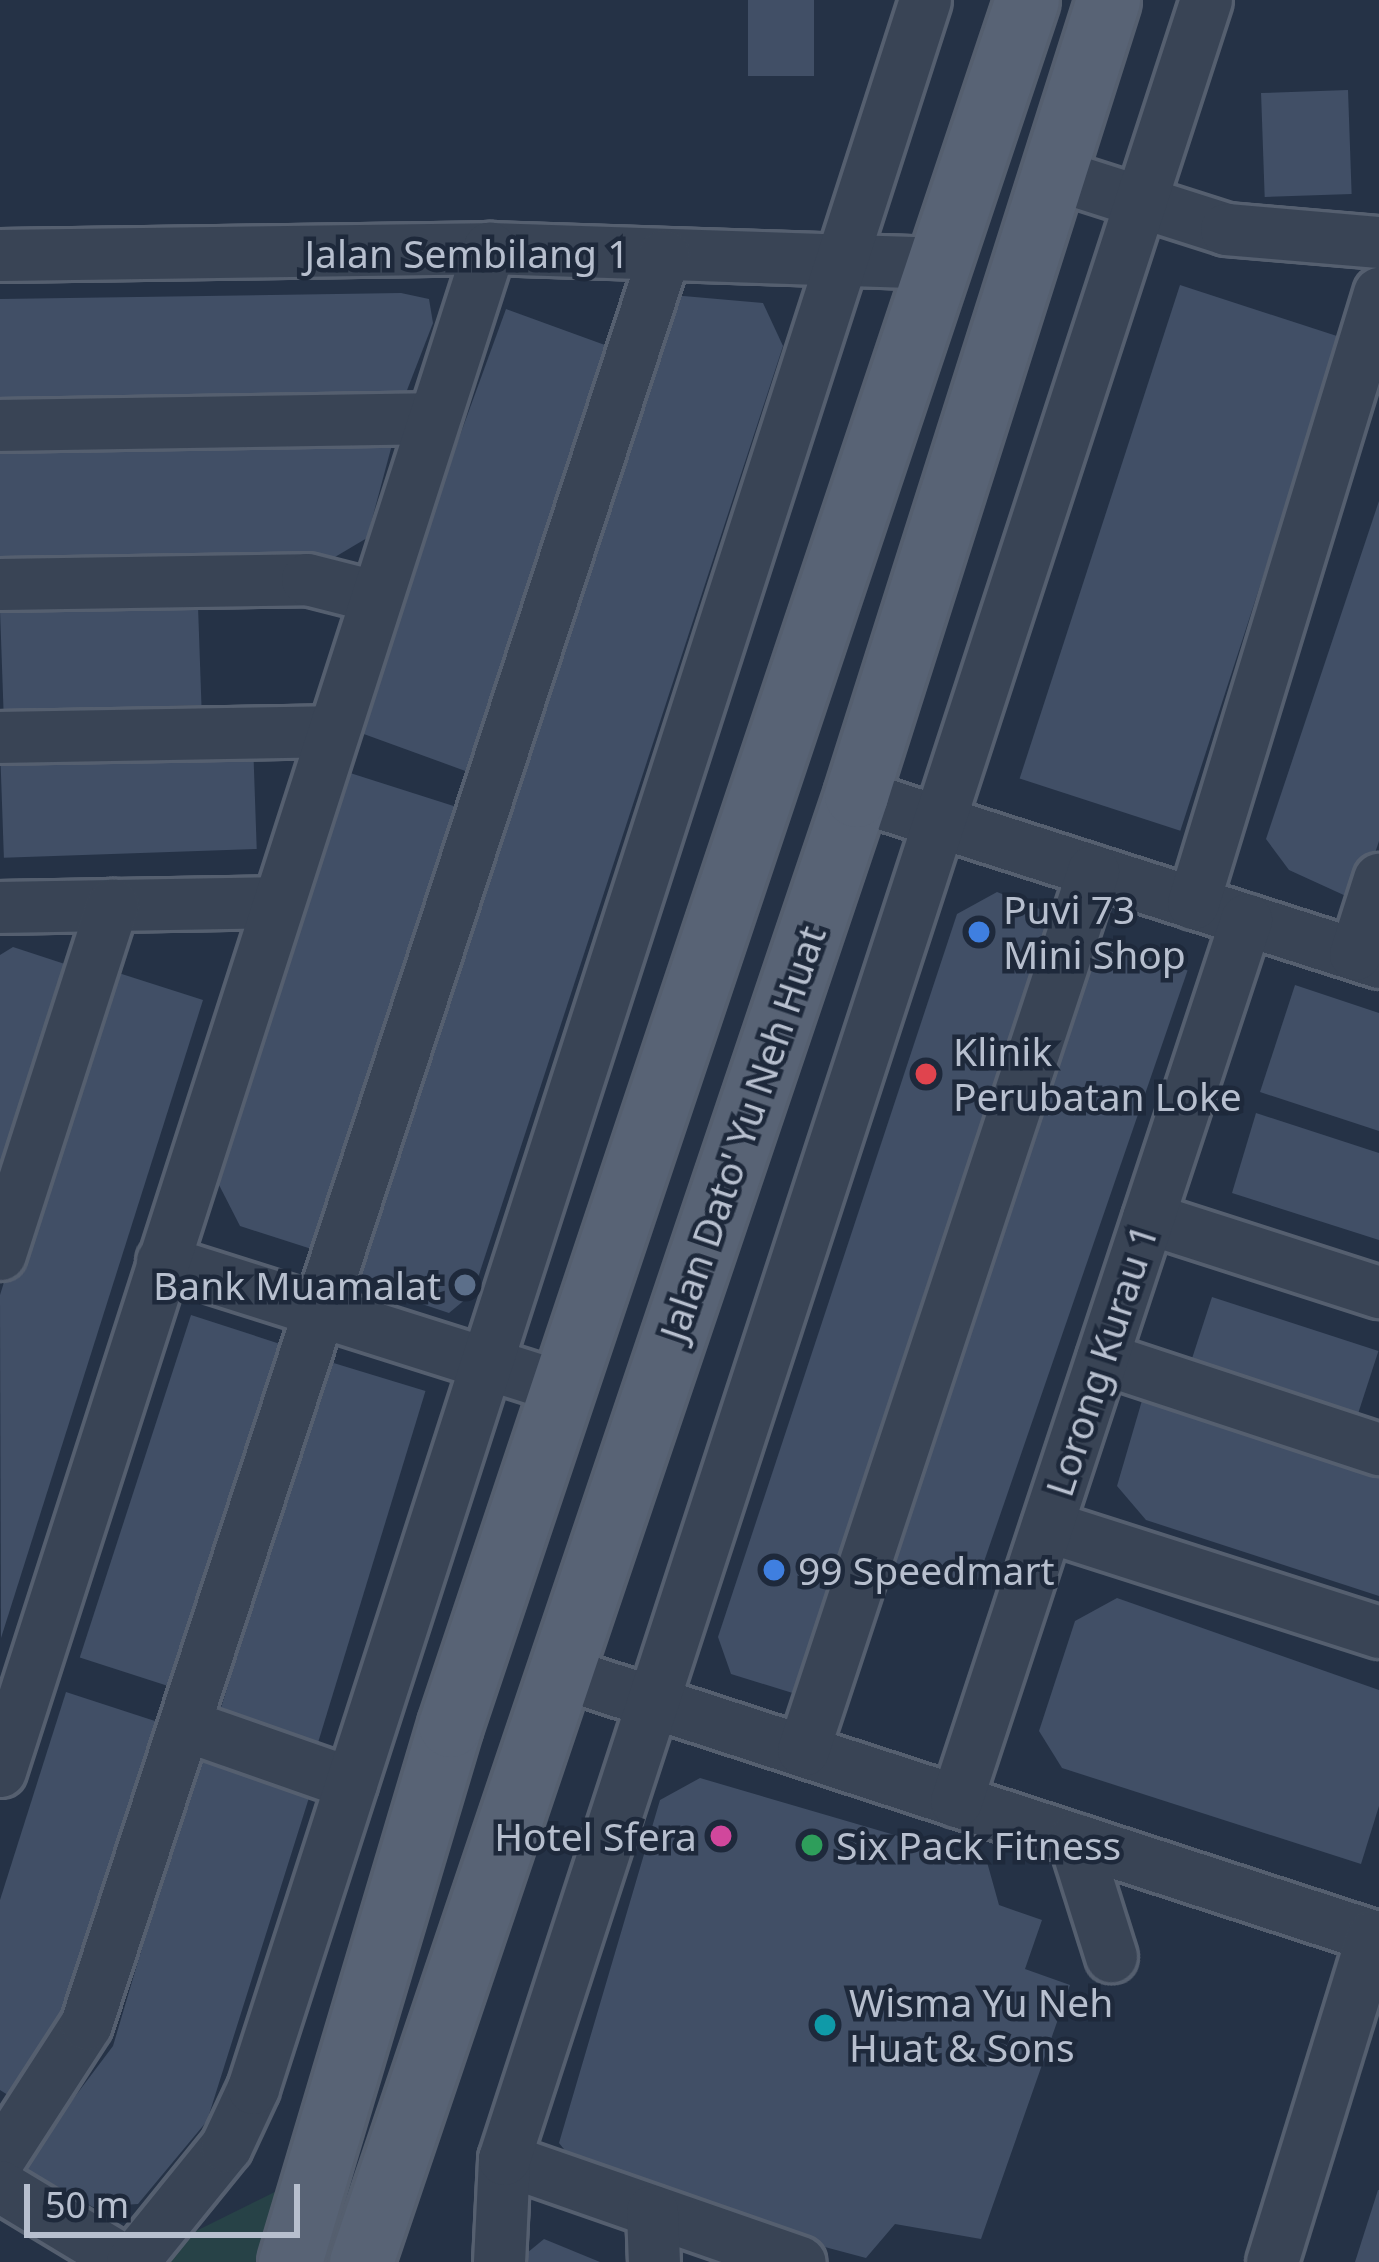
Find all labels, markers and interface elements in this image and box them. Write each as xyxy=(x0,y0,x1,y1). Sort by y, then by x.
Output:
street label: Jalan Sembilang 1 xyxy=(304,230,630,276)
place label: Puvi 73 Mini Shop xyxy=(1003,887,1186,978)
marker: Puvi 73 Mini Shop xyxy=(966,919,992,945)
street label: Jalan Dato' Yu Neh Huat xyxy=(649,920,835,1346)
place label: Klinik Perubatan Loke xyxy=(953,1029,1242,1120)
marker: Klinik Perubatan Loke xyxy=(910,1058,942,1090)
street label: Lorong Kurau 1 xyxy=(1035,1218,1167,1502)
place label: Bank Muamalat xyxy=(153,1262,441,1308)
marker: Bank Muamalat xyxy=(452,1272,478,1298)
place label: 99 Speedmart xyxy=(798,1547,1055,1593)
marker: 99 Speedmart xyxy=(761,1557,787,1583)
place label: Hotel Sfera xyxy=(494,1813,697,1859)
place label: Six Pack Fitness xyxy=(836,1822,1121,1868)
marker: Hotel Sfera xyxy=(708,1823,734,1849)
marker: Six Pack Fitness xyxy=(799,1832,825,1858)
place label: Wisma Yu Neh Huat & Sons xyxy=(849,1980,1113,2071)
marker: Wisma Yu Neh Huat & Sons xyxy=(812,2012,838,2038)
scale bar xyxy=(30,2160,306,2234)
text: 50 m xyxy=(45,2180,129,2229)

